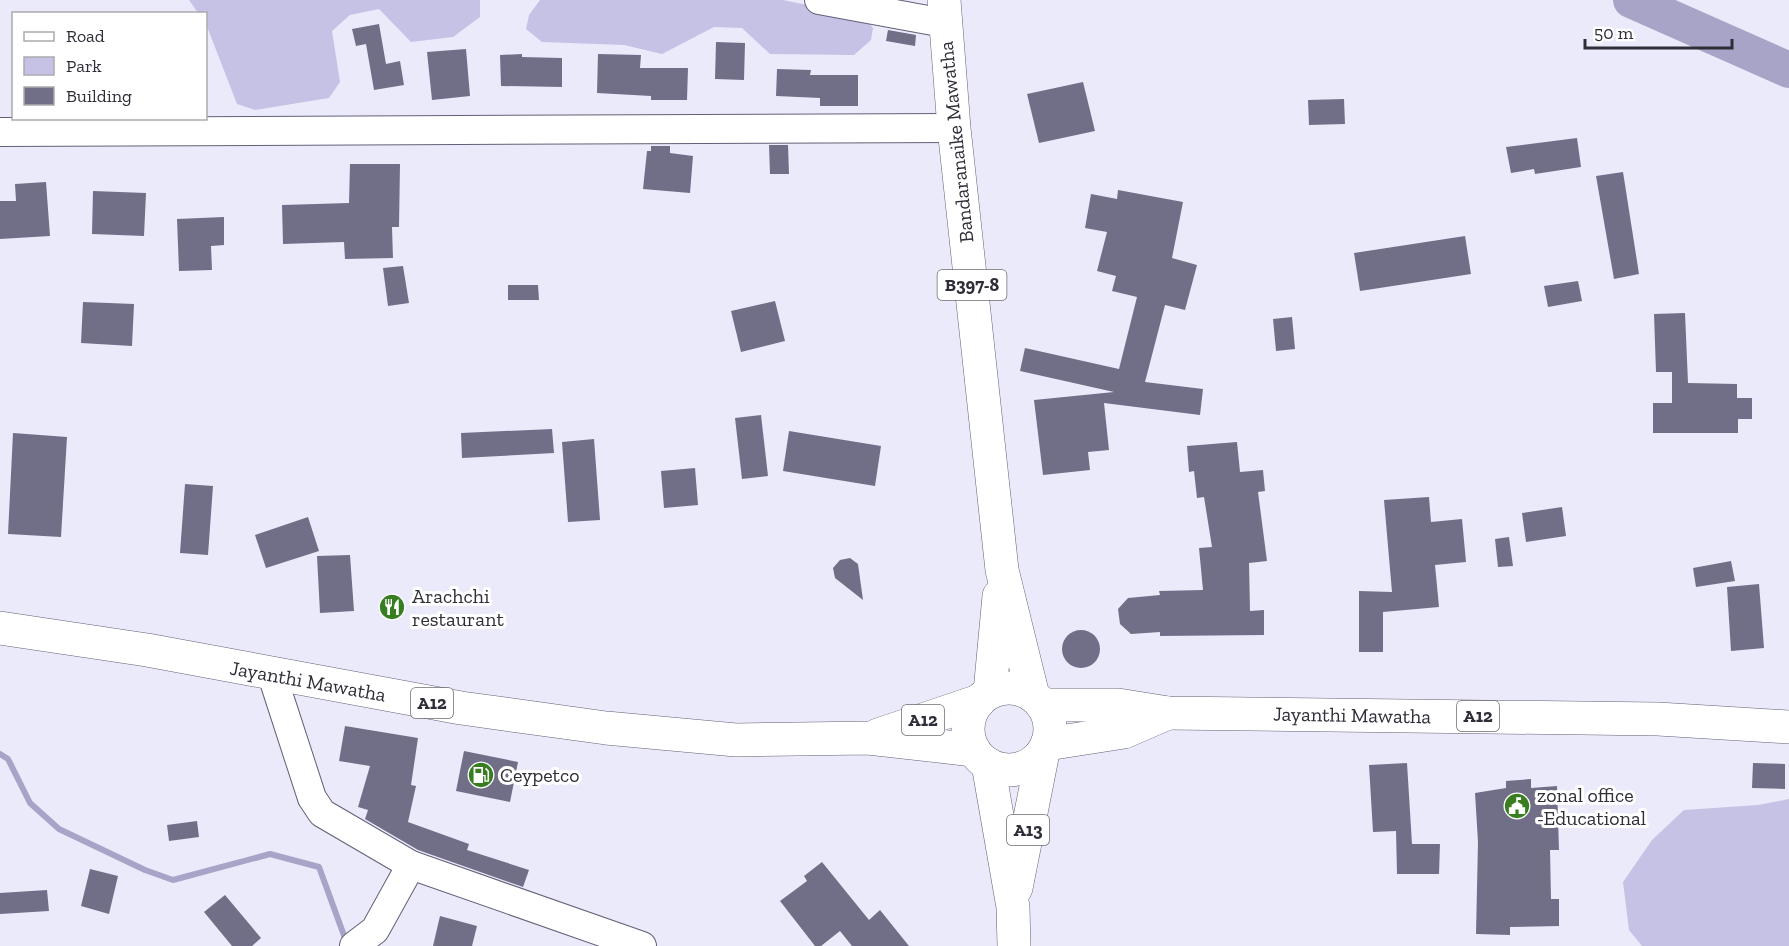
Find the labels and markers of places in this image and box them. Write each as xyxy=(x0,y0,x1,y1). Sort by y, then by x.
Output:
place label: Arachchi restaurant xyxy=(412,584,504,631)
restaurant icon: Arachchi restaurant xyxy=(377,592,407,622)
fuel station icon: Ceypetco xyxy=(466,760,496,790)
place label: Ceypetco xyxy=(500,763,580,787)
place label: zonal office -Educational xyxy=(1537,783,1646,830)
public building icon: zonal office -Educational xyxy=(1502,791,1532,821)

